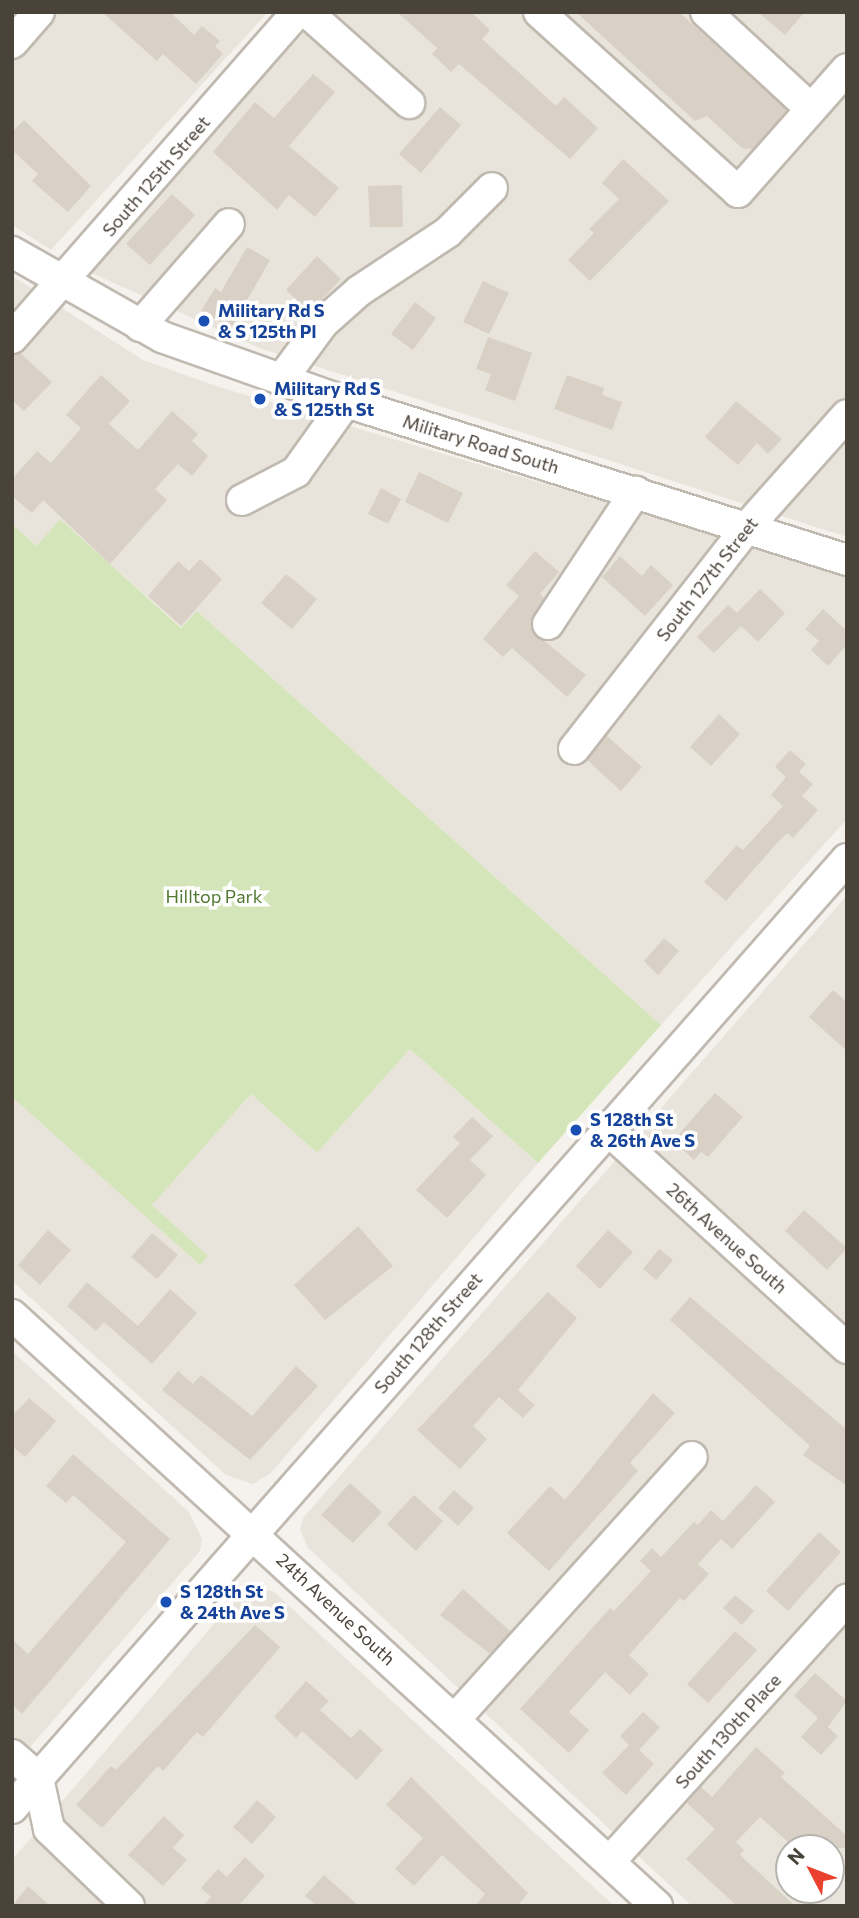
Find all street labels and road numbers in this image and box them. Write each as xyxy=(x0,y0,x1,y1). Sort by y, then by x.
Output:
street label: South 125th Street xyxy=(98,111,214,241)
street label: Military Road South xyxy=(400,410,562,478)
street label: South 127th Street xyxy=(652,513,762,645)
street label: 26th Avenue South xyxy=(662,1178,792,1298)
street label: South 128th Street xyxy=(370,1268,486,1398)
street label: 24th Avenue South xyxy=(272,1549,400,1669)
street label: South 130th Place xyxy=(671,1669,785,1793)

